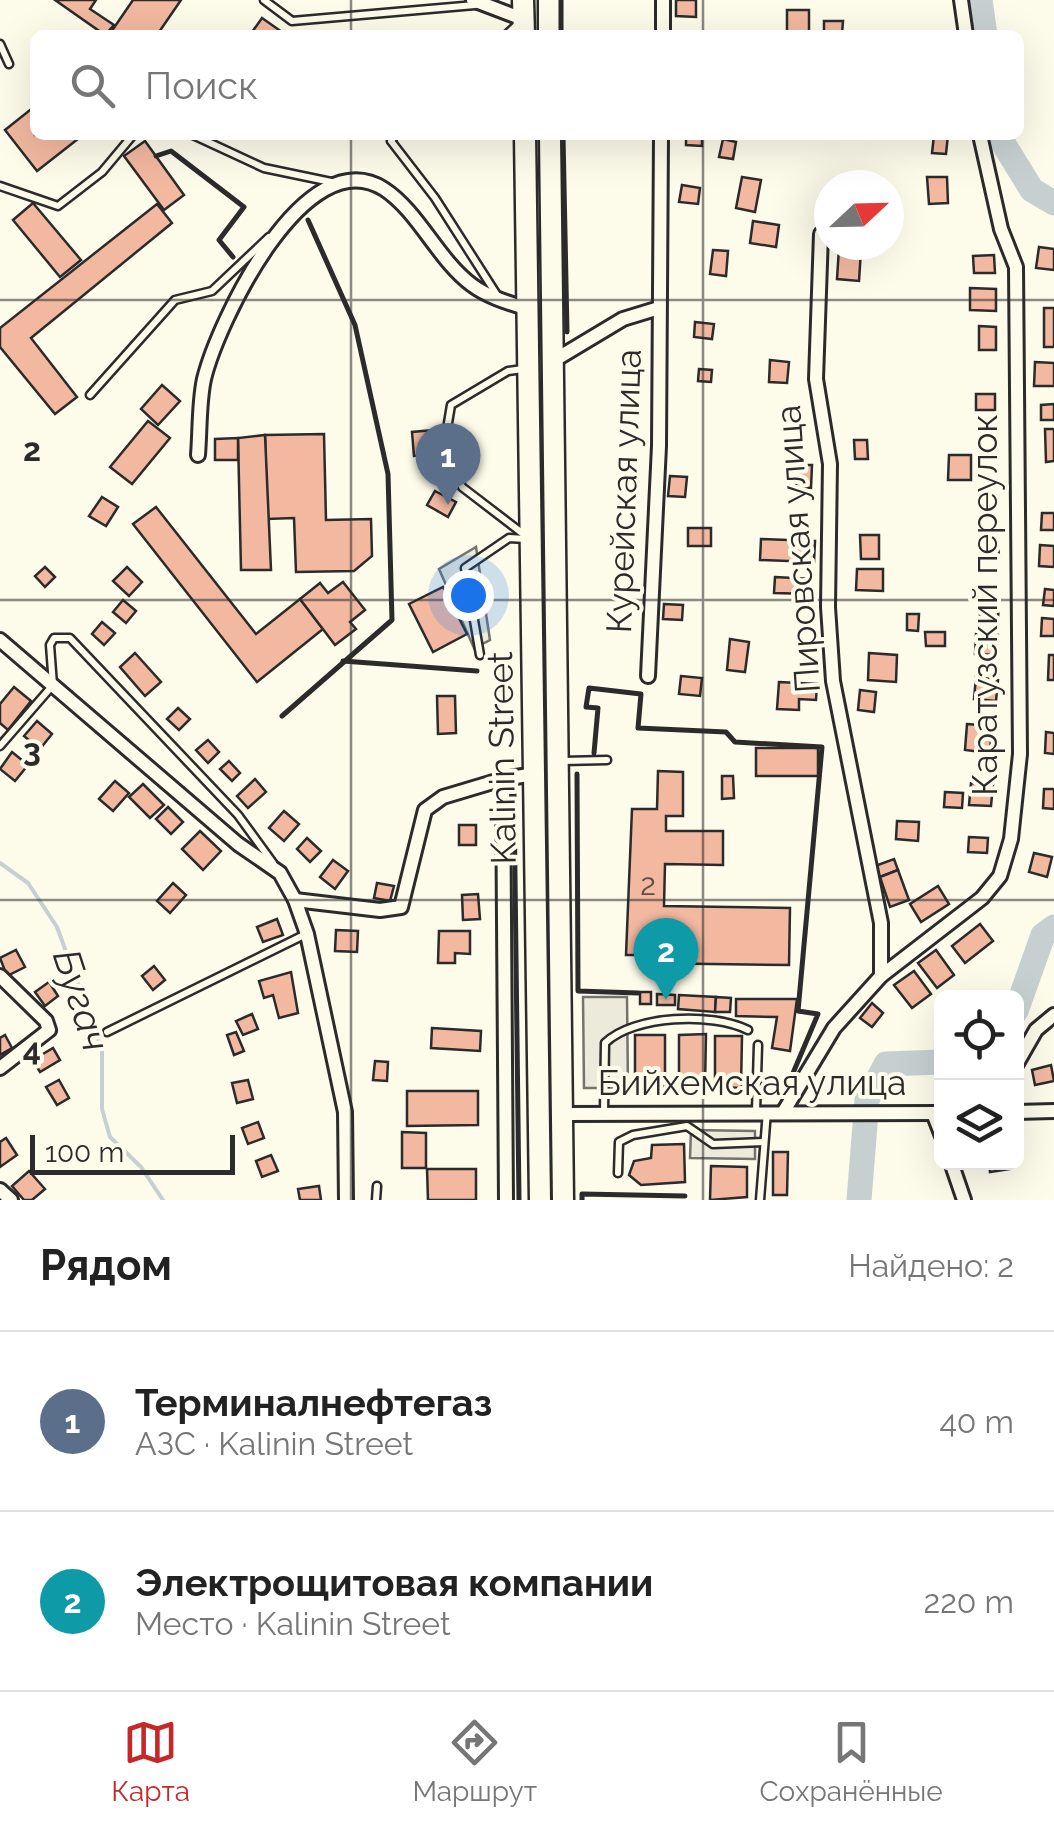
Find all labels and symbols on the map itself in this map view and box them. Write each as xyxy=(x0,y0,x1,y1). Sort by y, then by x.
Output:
north arrow xyxy=(814,170,904,260)
street label: Курейская улица xyxy=(598,348,649,634)
street label: Пировская улица xyxy=(767,404,828,694)
street label: Каратузский переулок xyxy=(964,414,1005,796)
pin: 1 xyxy=(416,422,480,505)
text: 2 xyxy=(23,431,41,468)
your location xyxy=(443,570,494,621)
street label: Kalinin Street xyxy=(479,651,524,865)
text: 3 xyxy=(23,731,41,768)
house number: 2 xyxy=(640,867,656,902)
pin: 2 xyxy=(634,918,698,1000)
water label: Бугач xyxy=(44,943,119,1056)
text: 4 xyxy=(23,1031,41,1068)
street label: Бийхемская улица xyxy=(598,1062,906,1103)
scale bar xyxy=(30,1130,235,1174)

